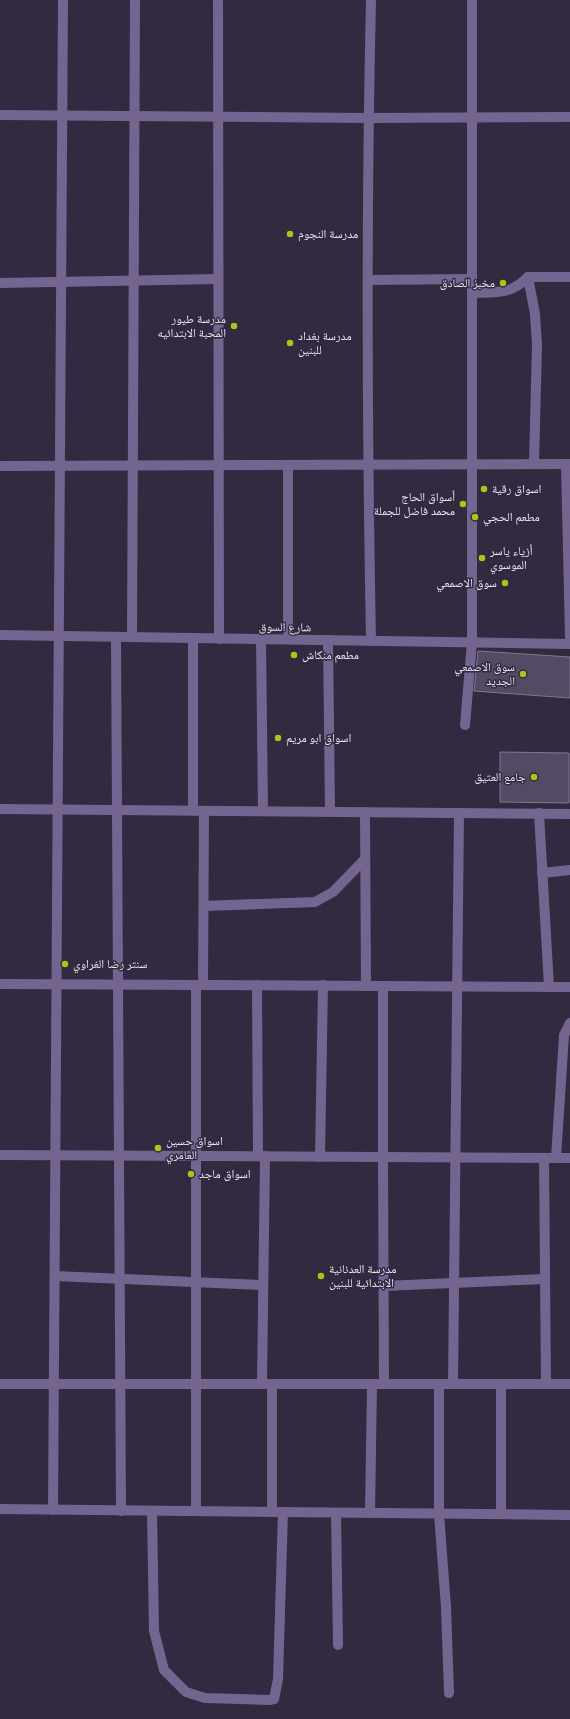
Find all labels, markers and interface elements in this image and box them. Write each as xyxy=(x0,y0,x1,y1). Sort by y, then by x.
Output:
place label: مدرسة النجوم xyxy=(298,227,358,242)
marker: مدرسة النجوم xyxy=(285,229,295,239)
place label: مخبز الصادق xyxy=(440,276,495,290)
marker: مخبز الصادق xyxy=(498,278,508,288)
place label: مدرسة طيور المحبة الابتدائيه xyxy=(158,312,226,340)
marker: مدرسة طيور المحبة الابتدائيه xyxy=(229,321,239,331)
place label: مدرسة بغداد للبنين xyxy=(298,329,352,357)
marker: مدرسة بغداد للبنين xyxy=(285,338,295,348)
place label: اسواق رقية xyxy=(492,482,541,496)
marker: اسواق رقية xyxy=(479,484,489,494)
place label: أسواق الحاج محمد فاضل للجملة xyxy=(374,490,455,518)
marker: أسواق الحاج محمد فاضل للجملة xyxy=(458,499,468,509)
place label: مطعم الحجي xyxy=(483,510,540,527)
marker: مطعم الحجي xyxy=(470,512,480,522)
place label: أزياء ياسر الموسوي xyxy=(489,544,533,575)
marker: أزياء ياسر الموسوي xyxy=(477,553,487,563)
place label: سوق الاصمعي xyxy=(436,576,497,593)
marker: سوق الاصمعي xyxy=(500,578,510,588)
street label: شارع السوق xyxy=(259,620,311,635)
place label: مطعم منكاش xyxy=(302,648,359,663)
marker: مطعم منكاش xyxy=(289,650,299,660)
place label: سوق الاصمعي الجديد xyxy=(454,660,515,688)
marker: سوق الاصمعي الجديد xyxy=(518,669,528,679)
place label: اسواق ابو مريم xyxy=(286,731,351,746)
marker: اسواق ابو مريم xyxy=(273,733,283,743)
place label: جامع العتيق xyxy=(475,770,526,784)
marker: جامع العتيق xyxy=(529,772,539,782)
place label: سنتر رضا الغراوي xyxy=(73,957,148,974)
marker: سنتر رضا الغراوي xyxy=(60,959,70,969)
place label: اسواق حسين العامري xyxy=(166,1134,223,1165)
marker: اسواق حسين العامري xyxy=(153,1143,163,1153)
place label: اسواق ماجد xyxy=(199,1167,251,1181)
marker: اسواق ماجد xyxy=(186,1169,196,1179)
place label: مدرسة العدنانية الابتدائية للبنين xyxy=(329,1262,396,1290)
marker: مدرسة العدنانية الابتدائية للبنين xyxy=(316,1271,326,1281)

